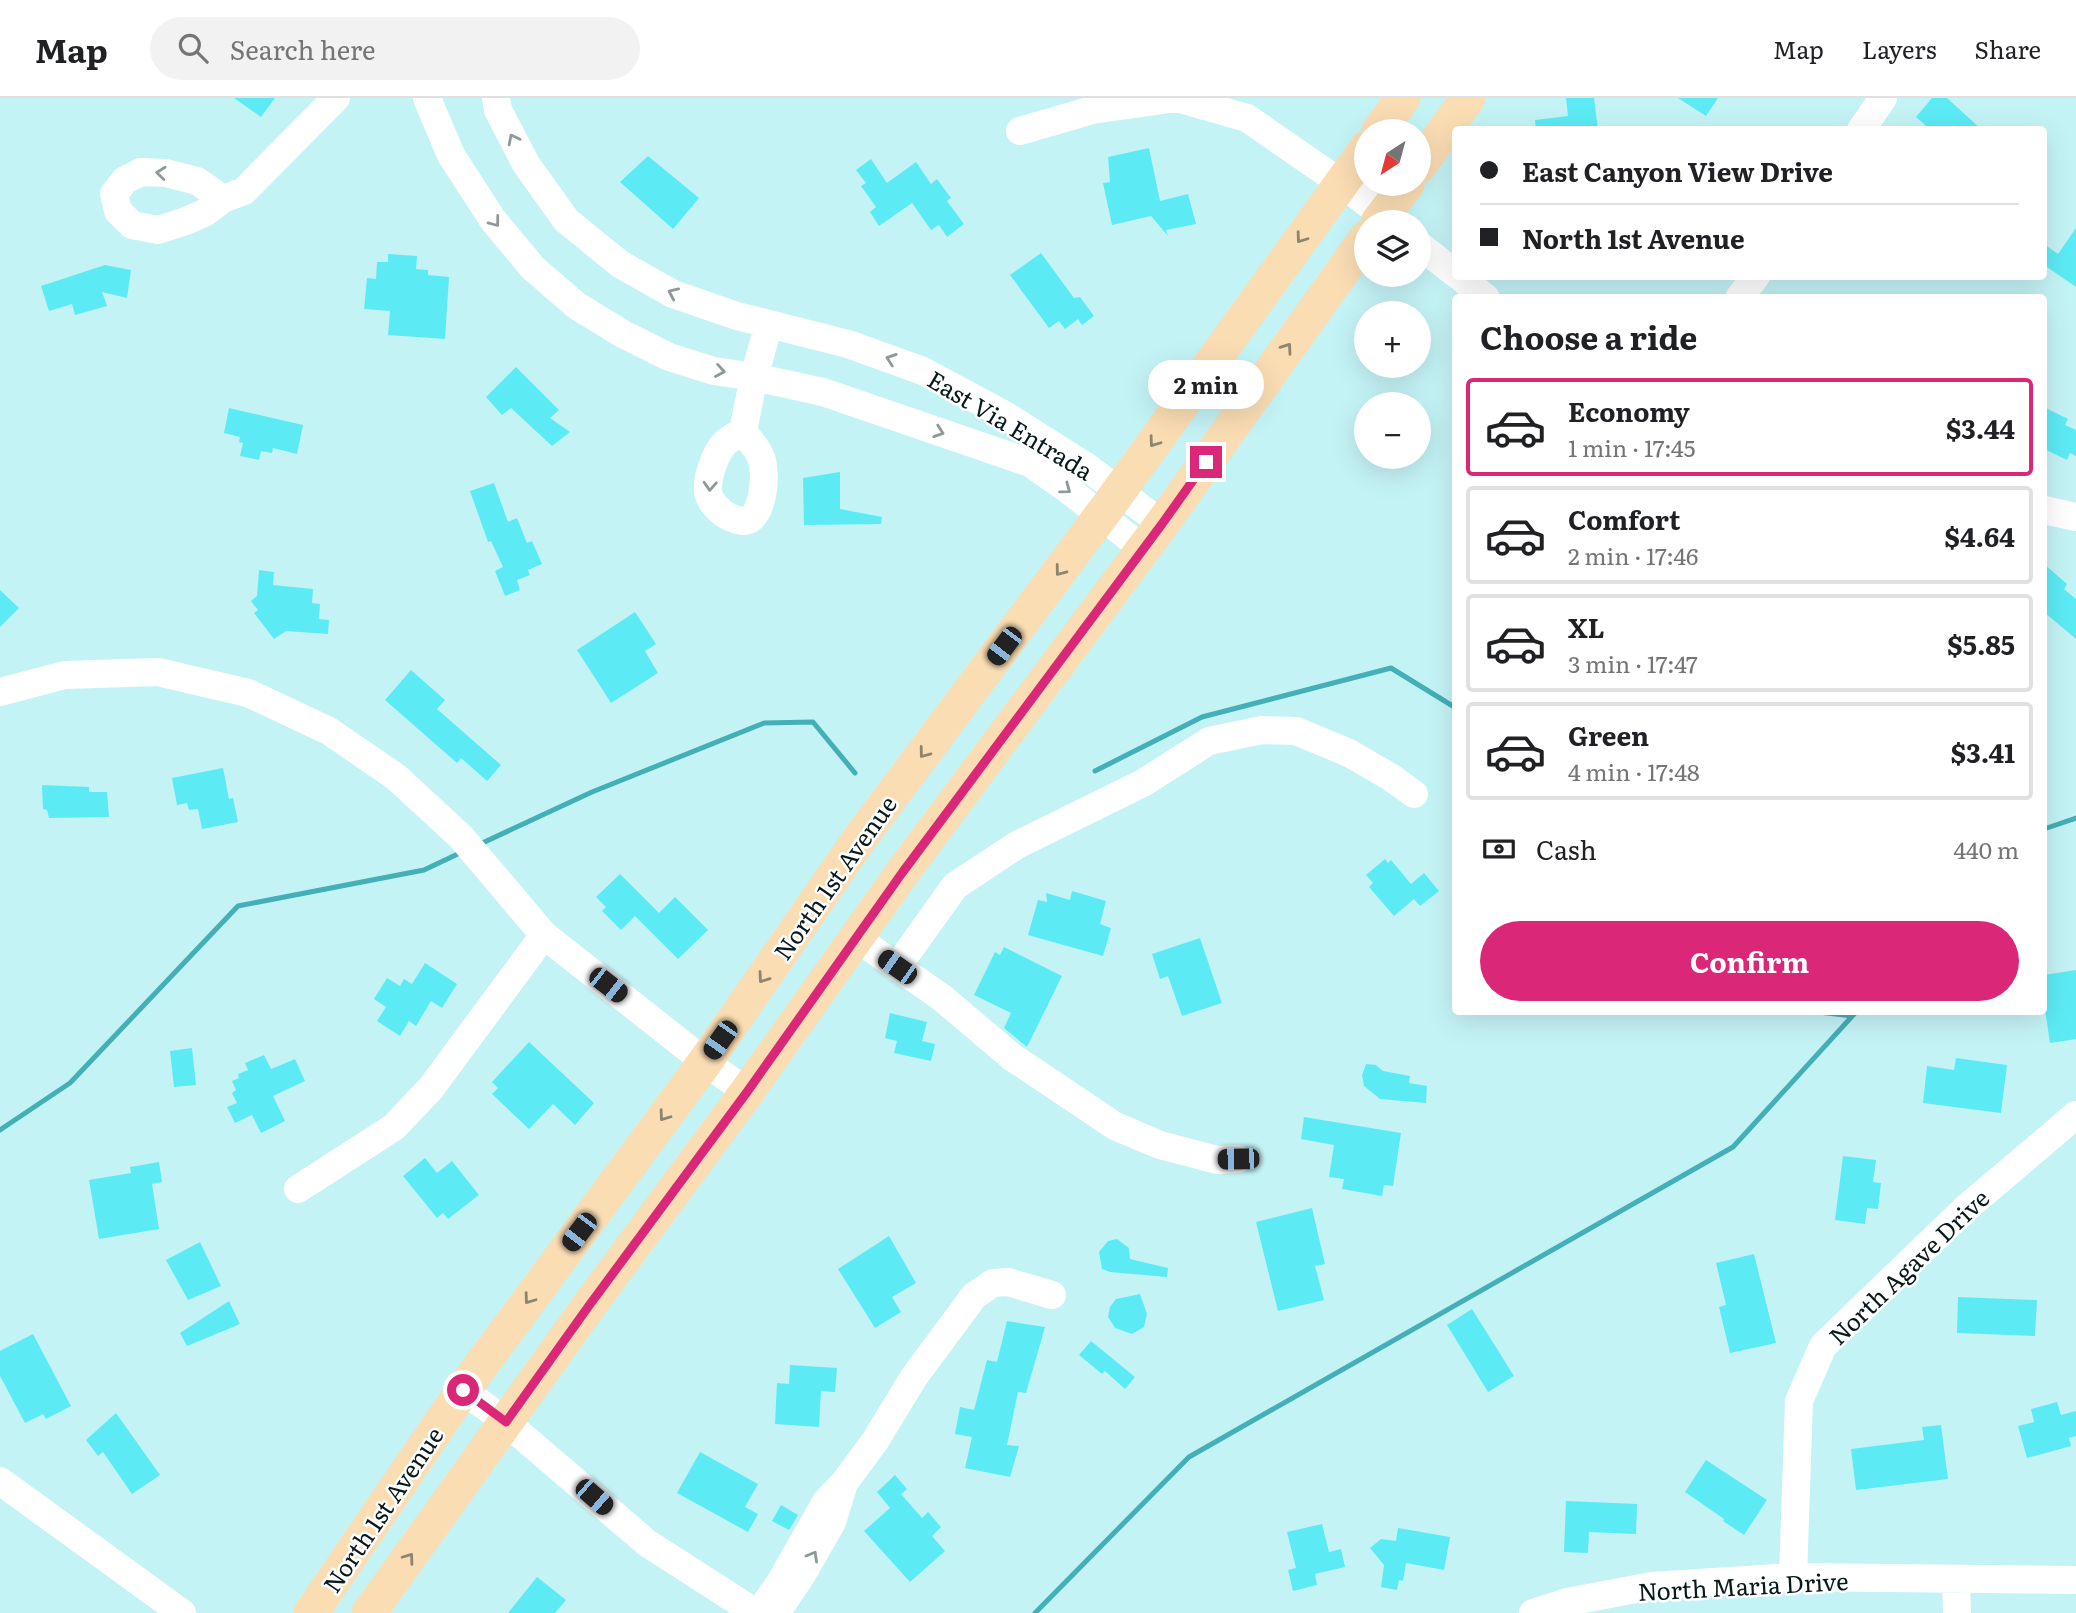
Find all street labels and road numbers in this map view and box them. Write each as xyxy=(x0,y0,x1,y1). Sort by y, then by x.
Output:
street label: East Via Entrada xyxy=(922,361,1100,487)
street label: North 1st Avenue xyxy=(764,788,904,966)
street label: North Agave Drive xyxy=(1820,1180,1996,1352)
street label: North 1st Avenue xyxy=(313,1419,451,1599)
street label: North Maria Drive xyxy=(1637,1562,1849,1608)

